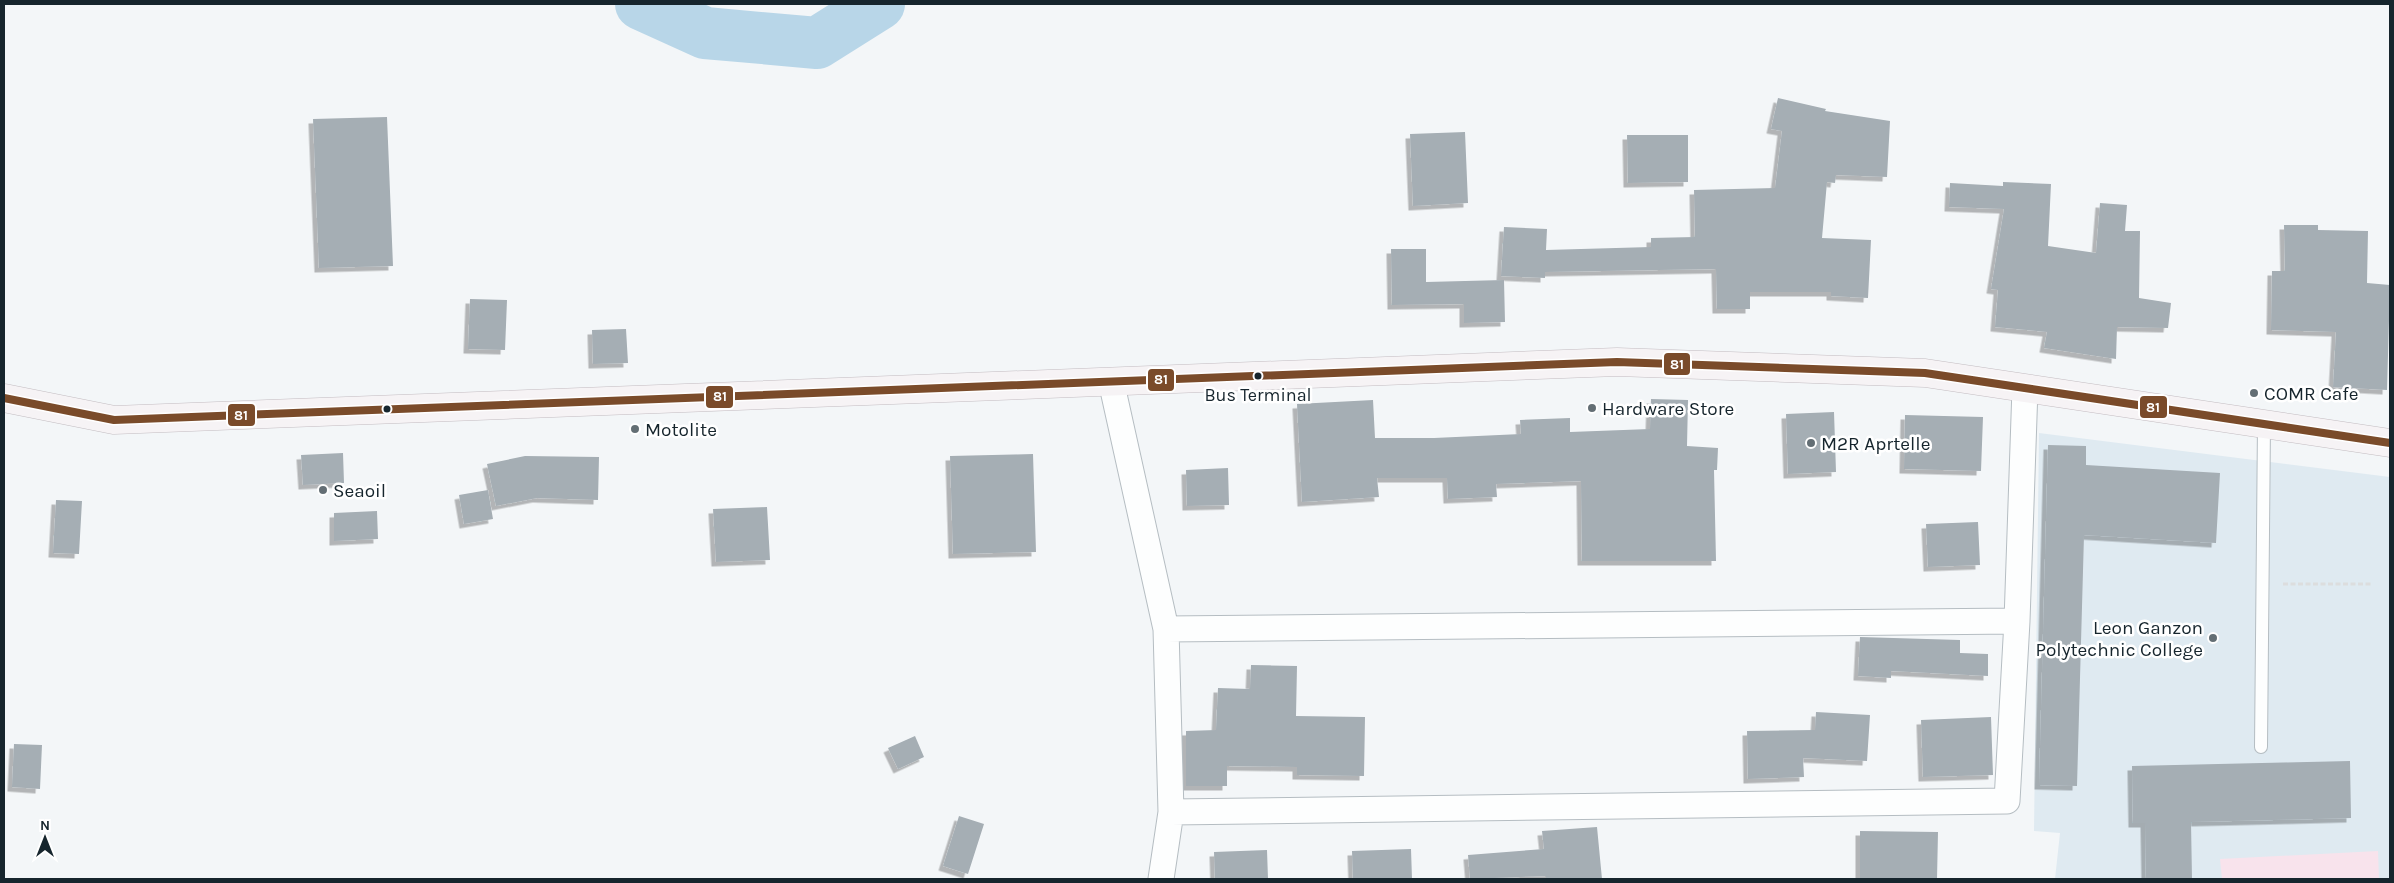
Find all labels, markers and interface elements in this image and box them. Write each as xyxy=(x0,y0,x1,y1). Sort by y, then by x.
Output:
line badge: 81 xyxy=(1663,352,1691,376)
text: 81 xyxy=(1670,356,1684,373)
line badge: 81 xyxy=(1147,368,1175,392)
text: 81 xyxy=(1154,371,1168,388)
marker: Bus Terminal xyxy=(1253,371,1263,381)
place label: COMR Cafe xyxy=(2264,383,2359,405)
place label: Bus Terminal xyxy=(1204,384,1312,406)
line badge: 81 xyxy=(705,385,734,409)
marker: COMR Cafe xyxy=(2248,387,2260,399)
text: 81 xyxy=(713,388,727,405)
line badge: 81 xyxy=(2139,395,2168,419)
place label: Hardware Store xyxy=(1602,398,1734,420)
text: 81 xyxy=(2146,399,2160,416)
marker: Hardware Store xyxy=(1586,402,1598,414)
line badge: 81 xyxy=(227,403,256,427)
unlabelled marker xyxy=(382,404,392,414)
text: 81 xyxy=(234,407,248,424)
place label: Motolite xyxy=(645,419,717,441)
marker: Motolite xyxy=(629,423,641,435)
place label: M2R Aprtelle xyxy=(1821,433,1930,455)
marker: M2R Aprtelle xyxy=(1805,437,1817,449)
place label: Seaoil xyxy=(333,480,386,502)
marker: Seaoil xyxy=(317,484,329,496)
place label: Leon Ganzon Polytechnic College xyxy=(2035,617,2203,661)
marker: Leon Ganzon Polytechnic College xyxy=(2207,632,2219,644)
north arrow xyxy=(20,813,70,863)
text: N xyxy=(40,817,50,834)

